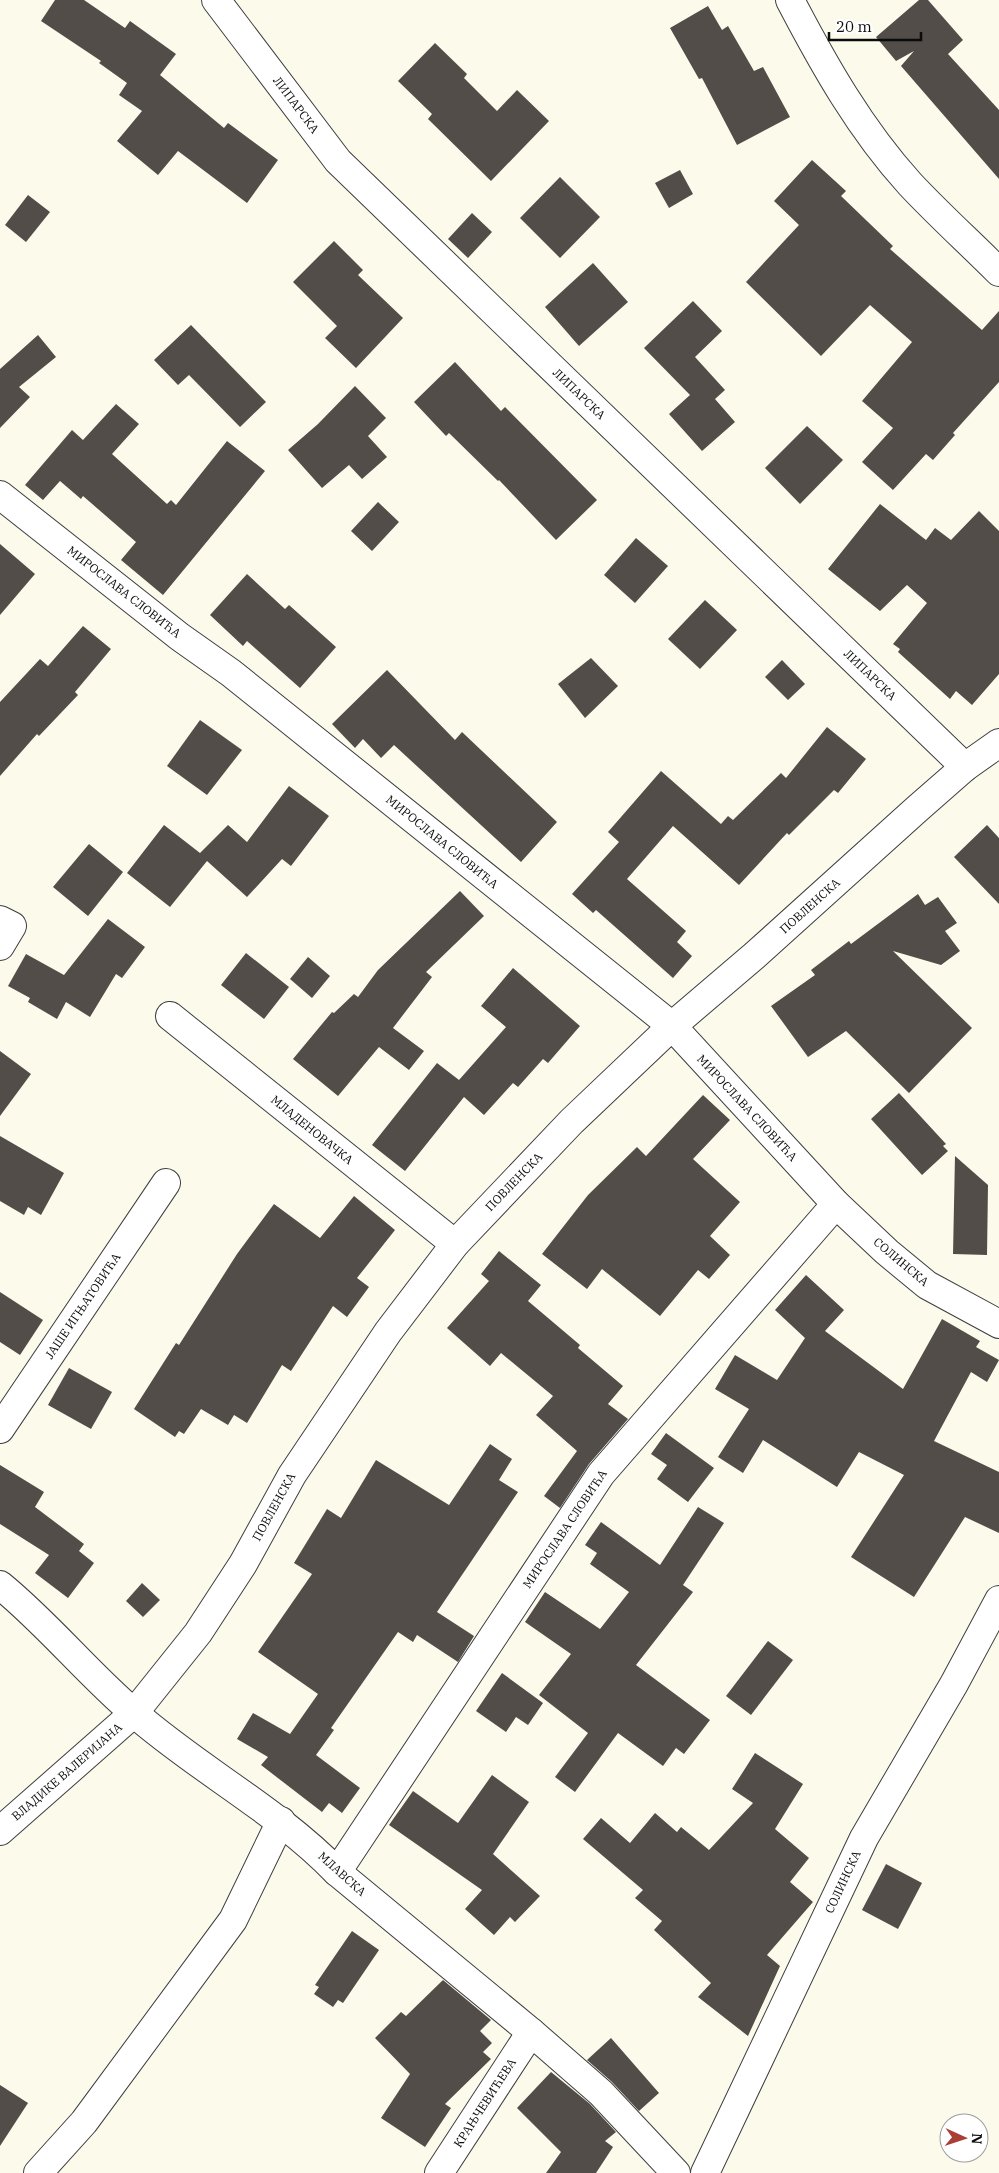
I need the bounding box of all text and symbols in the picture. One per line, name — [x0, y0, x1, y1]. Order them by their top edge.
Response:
scale bar — [829, 10, 922, 42]
text: 20 m — [836, 17, 872, 36]
street label: ЛИПАРСКА — [270, 73, 323, 137]
street label: ЛИПАРСКА — [550, 365, 609, 423]
street label: МИРОСЛАВА СЛОВИЋА — [65, 543, 185, 641]
street label: ЛИПАРСКА — [841, 646, 900, 704]
street label: МИРОСЛАВА СЛОВИЋА — [383, 792, 502, 892]
street label: ПОВЛЕНСКА — [777, 874, 843, 937]
street label: МИРОСЛАВА СЛОВИЋА — [694, 1051, 801, 1165]
street label: МЛАДЕНОВАЧКА — [268, 1092, 357, 1168]
street label: ПОВЛЕНСКА — [482, 1149, 546, 1214]
street label: СОЛИНСКА — [871, 1234, 933, 1290]
street label: ЈАШЕ ИГЊАТОВИЋА — [42, 1249, 124, 1362]
street label: МИРОСЛАВА СЛОВИЋА — [519, 1466, 610, 1591]
street label: ПОВЛЕНСКА — [249, 1469, 299, 1544]
street label: ВЛАДИКЕ ВАЛЕРИЈАНА — [8, 1719, 125, 1824]
street label: СОЛИНСКА — [821, 1847, 864, 1916]
street label: МЛАВСКА — [315, 1848, 370, 1900]
street label: КРАЊЧЕВИЋЕВА — [450, 2055, 519, 2150]
north arrow — [939, 2113, 989, 2163]
text: N — [968, 2133, 986, 2145]

